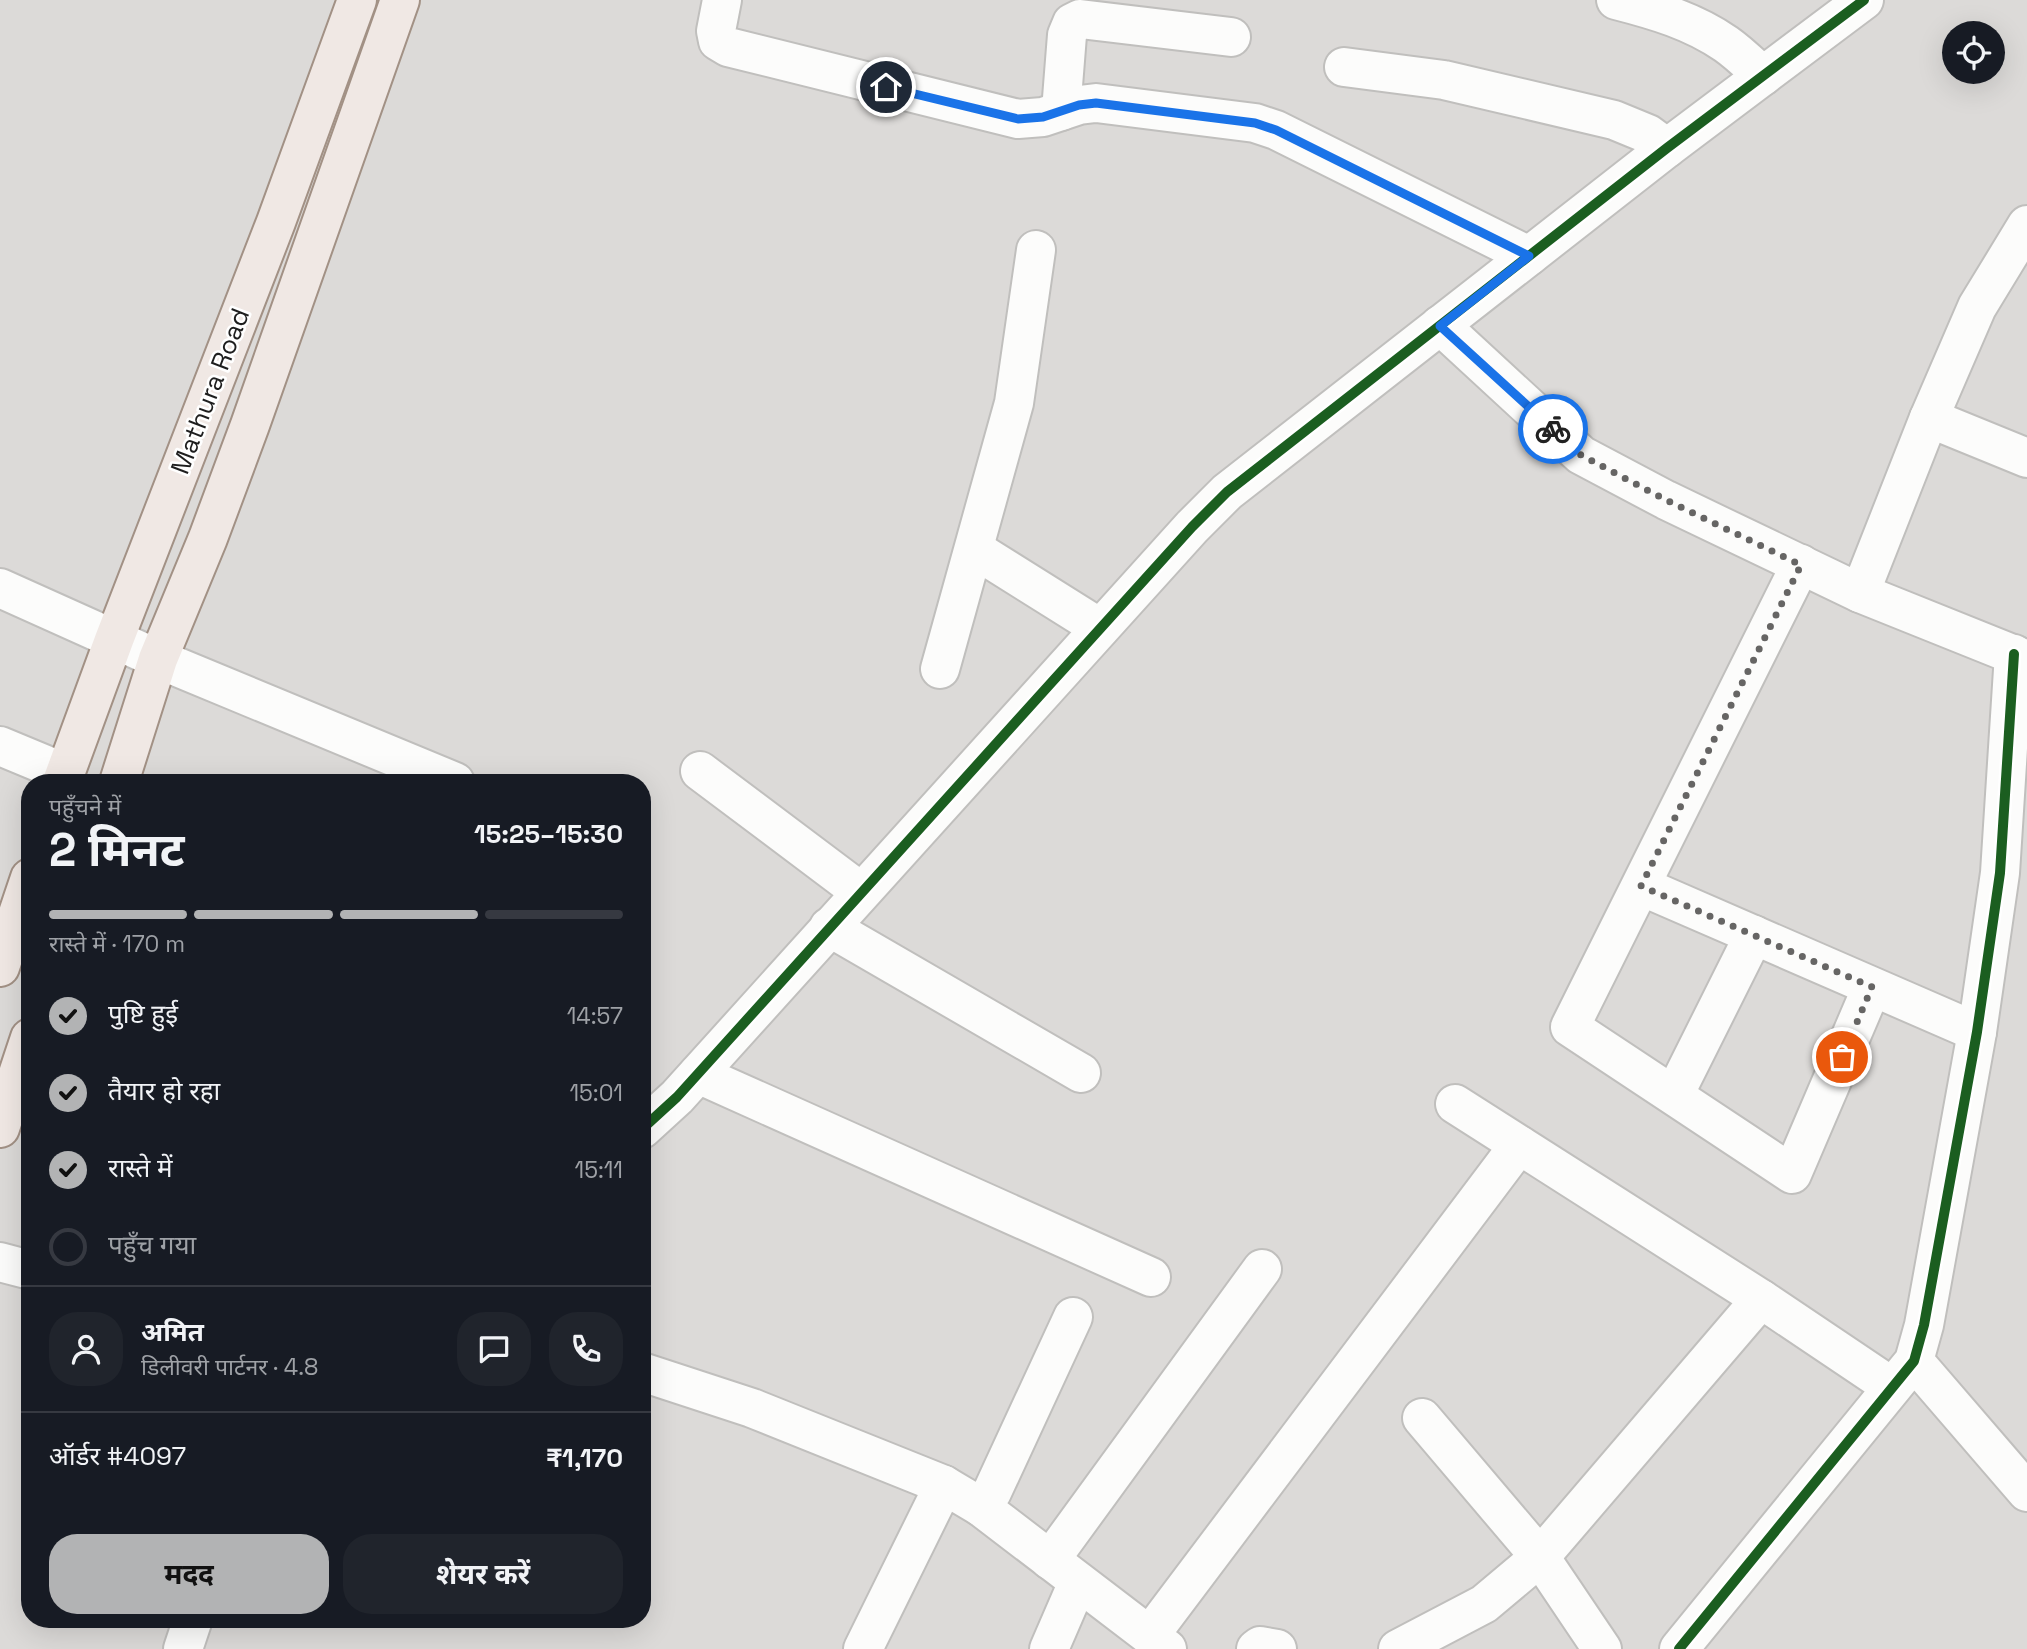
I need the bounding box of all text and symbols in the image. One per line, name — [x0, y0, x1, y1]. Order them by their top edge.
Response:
map controls — [1942, 21, 2005, 84]
button: locate — [1942, 21, 2005, 84]
pin — [856, 57, 916, 117]
icon: home — [867, 68, 905, 106]
street label: Mathura Road — [163, 303, 257, 479]
courier — [1518, 394, 1588, 464]
icon: bike — [1534, 410, 1572, 448]
text: पहुँचने में — [49, 792, 121, 822]
text: 15:25–15:30 — [474, 817, 623, 851]
text: 2 मिनट — [49, 821, 185, 879]
text: रास्ते में · 170 m — [49, 929, 185, 959]
icon: check — [49, 997, 87, 1035]
text: पुष्टि हुई — [108, 997, 178, 1031]
text: 14:57 — [567, 1001, 623, 1031]
pin — [1812, 1027, 1872, 1087]
icon: bag — [1823, 1038, 1861, 1076]
icon: check — [49, 1074, 87, 1112]
text: तैयार हो रहा — [108, 1074, 220, 1108]
text: 15:01 — [569, 1078, 623, 1108]
icon: check — [49, 1151, 87, 1189]
text: रास्ते में — [108, 1151, 173, 1185]
text: 15:11 — [575, 1155, 623, 1185]
text: पहुँच गया — [108, 1228, 196, 1262]
button: person — [49, 1312, 123, 1386]
button: chat — [457, 1312, 531, 1386]
button: phone — [549, 1312, 623, 1386]
text: अमित — [141, 1315, 204, 1349]
text: डिलीवरी पार्टनर · 4.8 — [141, 1352, 318, 1382]
text: ऑर्डर #4097 — [49, 1439, 186, 1473]
text: ₹1,170 — [546, 1441, 623, 1475]
button: मदद — [49, 1534, 329, 1614]
button: शेयर करें — [343, 1534, 623, 1614]

